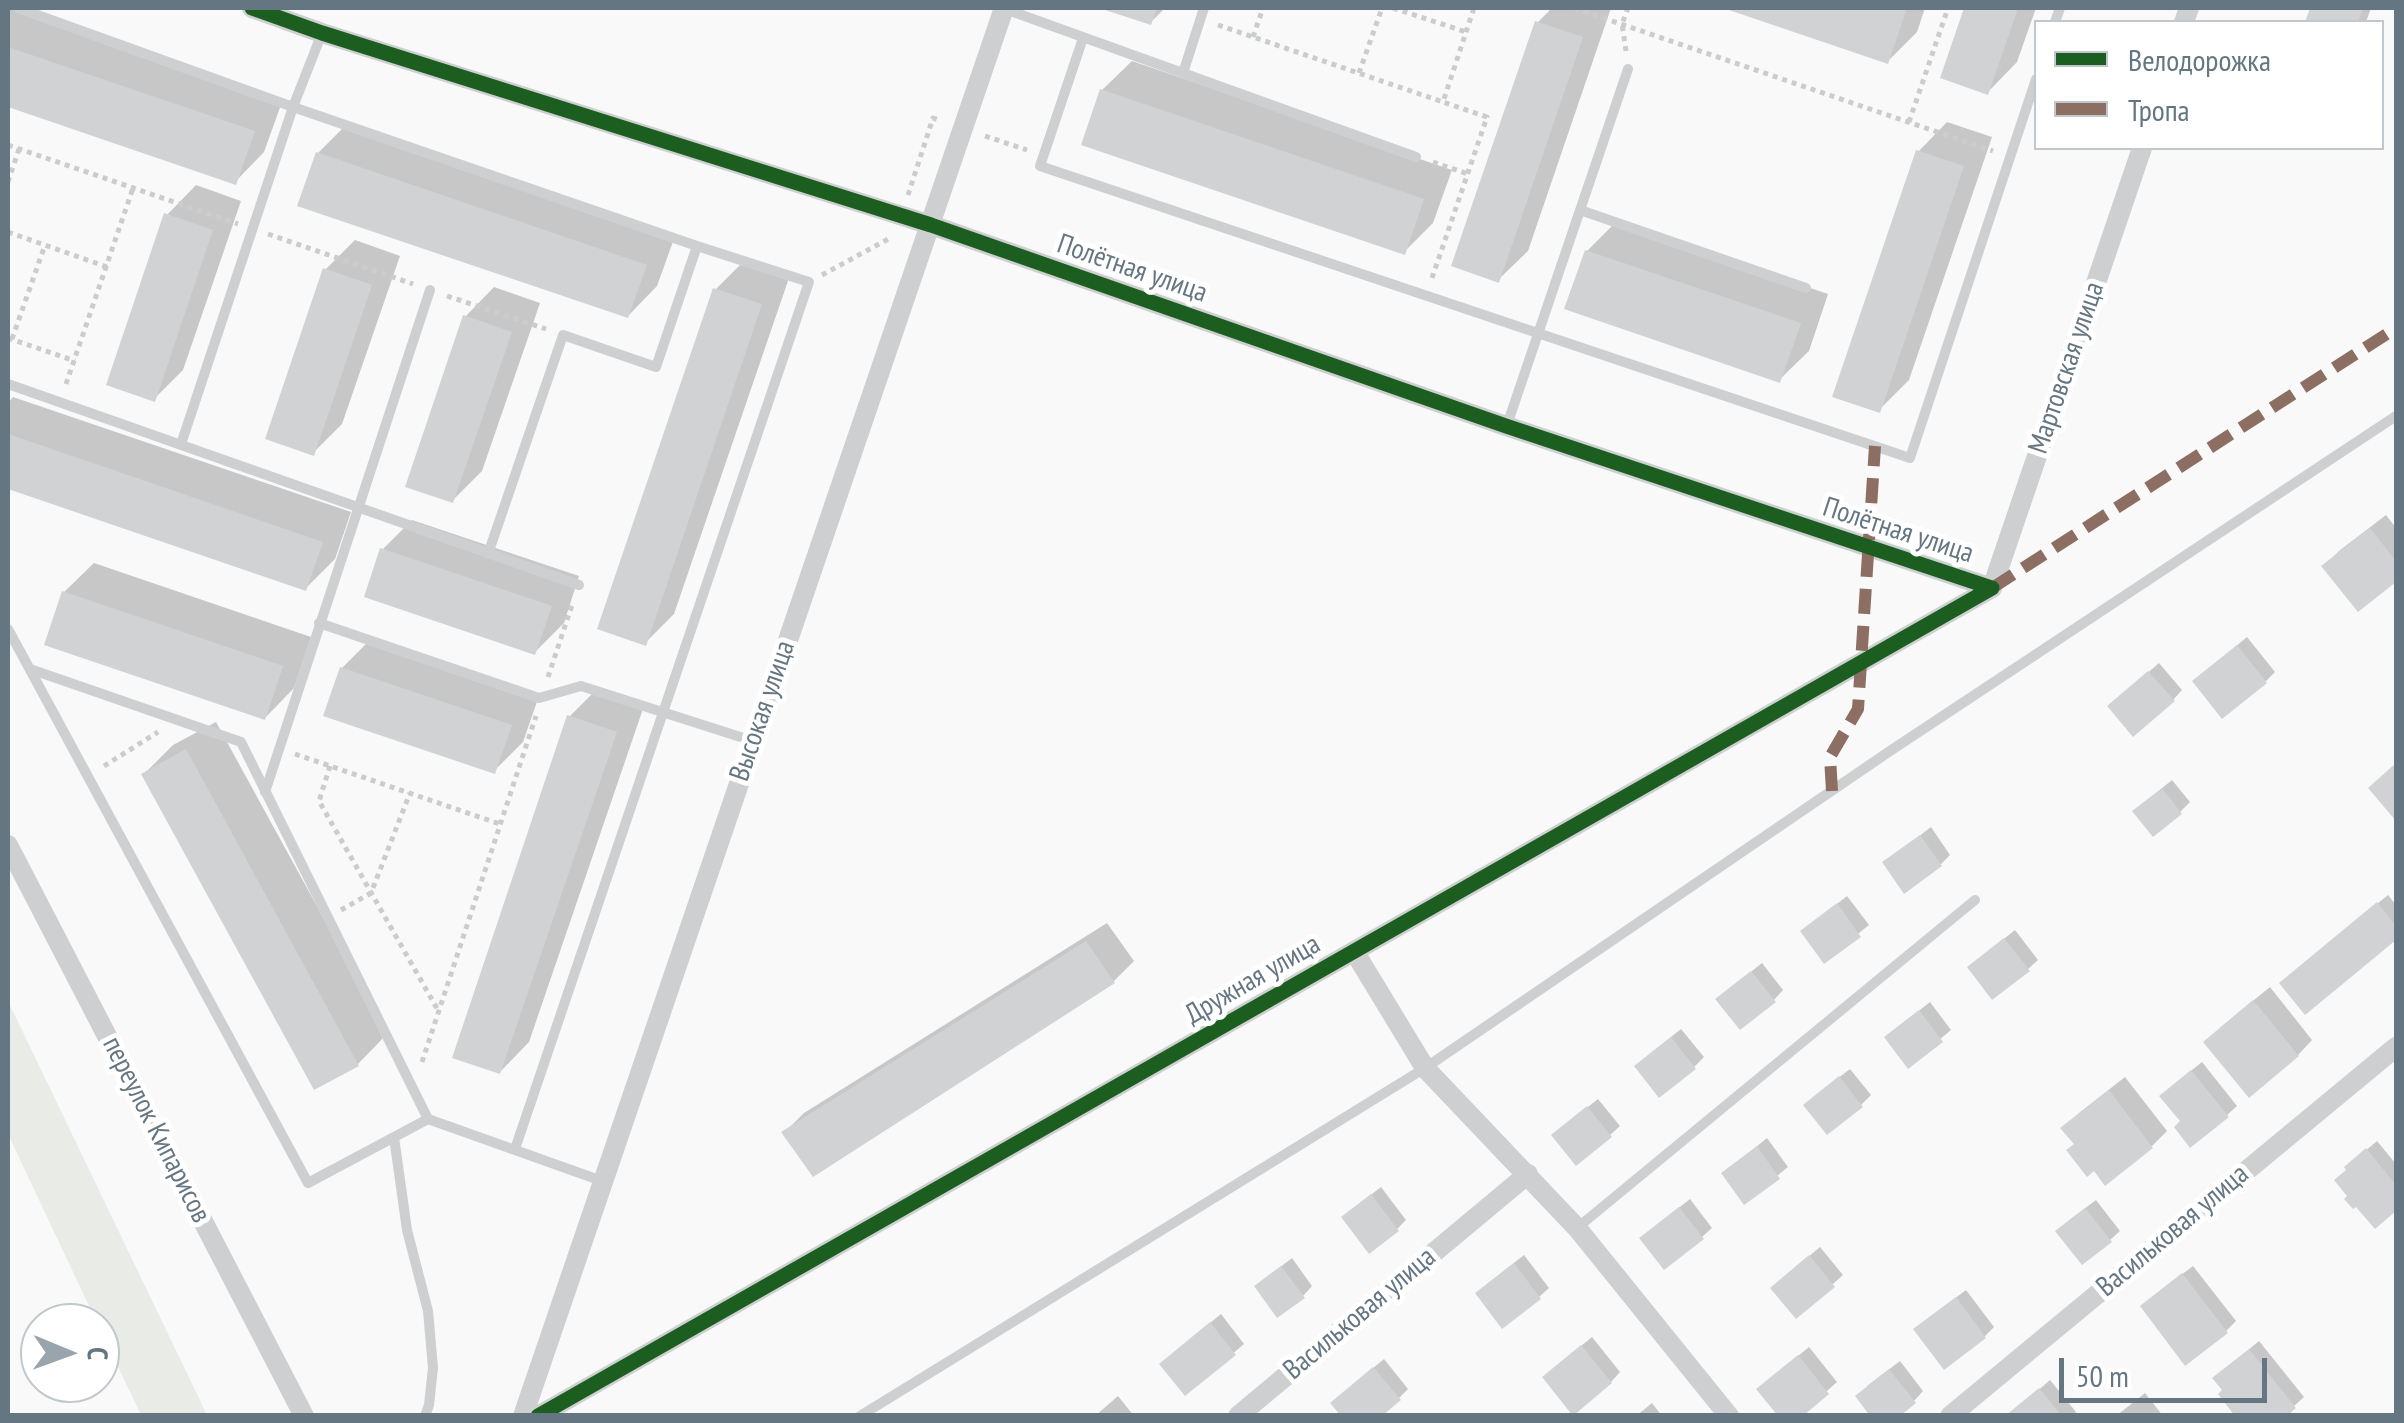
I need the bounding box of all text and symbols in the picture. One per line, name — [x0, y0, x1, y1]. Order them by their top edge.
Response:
legend — [2034, 20, 2384, 150]
text: Велодорожка — [2128, 40, 2271, 79]
text: Тропа — [2128, 90, 2190, 129]
street label: Полётная улица — [1053, 228, 1211, 310]
street label: Мартовская улица — [2022, 278, 2112, 458]
street label: Полётная улица — [1818, 491, 1978, 571]
street label: Высокая улица — [723, 636, 803, 786]
street label: Дружная улица — [1180, 928, 1326, 1032]
street label: переулок Кипарисов — [95, 1031, 217, 1229]
street label: Васильковая улица — [2090, 1158, 2256, 1304]
street label: Васильковая улица — [1277, 1241, 1443, 1387]
north arrow — [20, 1303, 120, 1403]
scale bar — [2064, 1338, 2272, 1400]
text: С — [80, 1347, 117, 1360]
text: 50 m — [2076, 1356, 2129, 1395]

